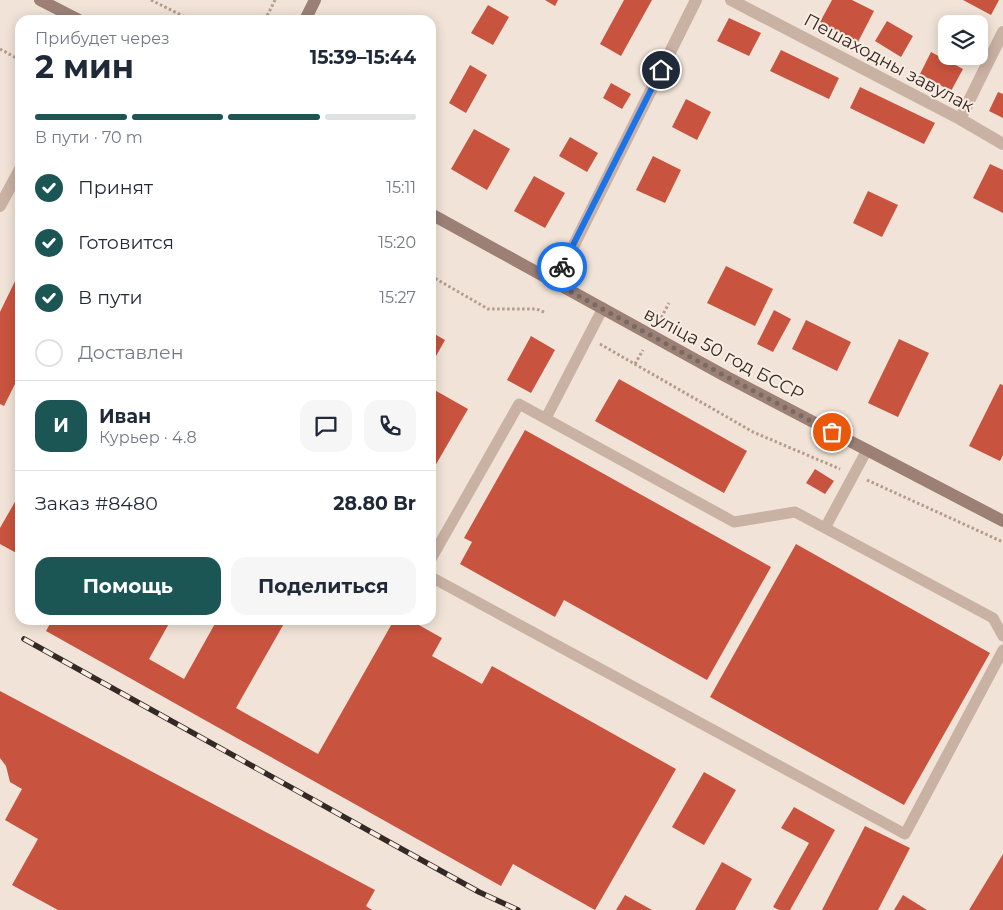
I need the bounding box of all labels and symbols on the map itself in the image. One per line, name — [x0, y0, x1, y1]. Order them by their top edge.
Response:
street label: Пешаходны завулак — [800, 9, 978, 117]
pin — [640, 49, 682, 91]
courier — [537, 242, 587, 292]
street label: вуліца 50 год БССР — [640, 302, 808, 406]
pin — [811, 411, 853, 453]

